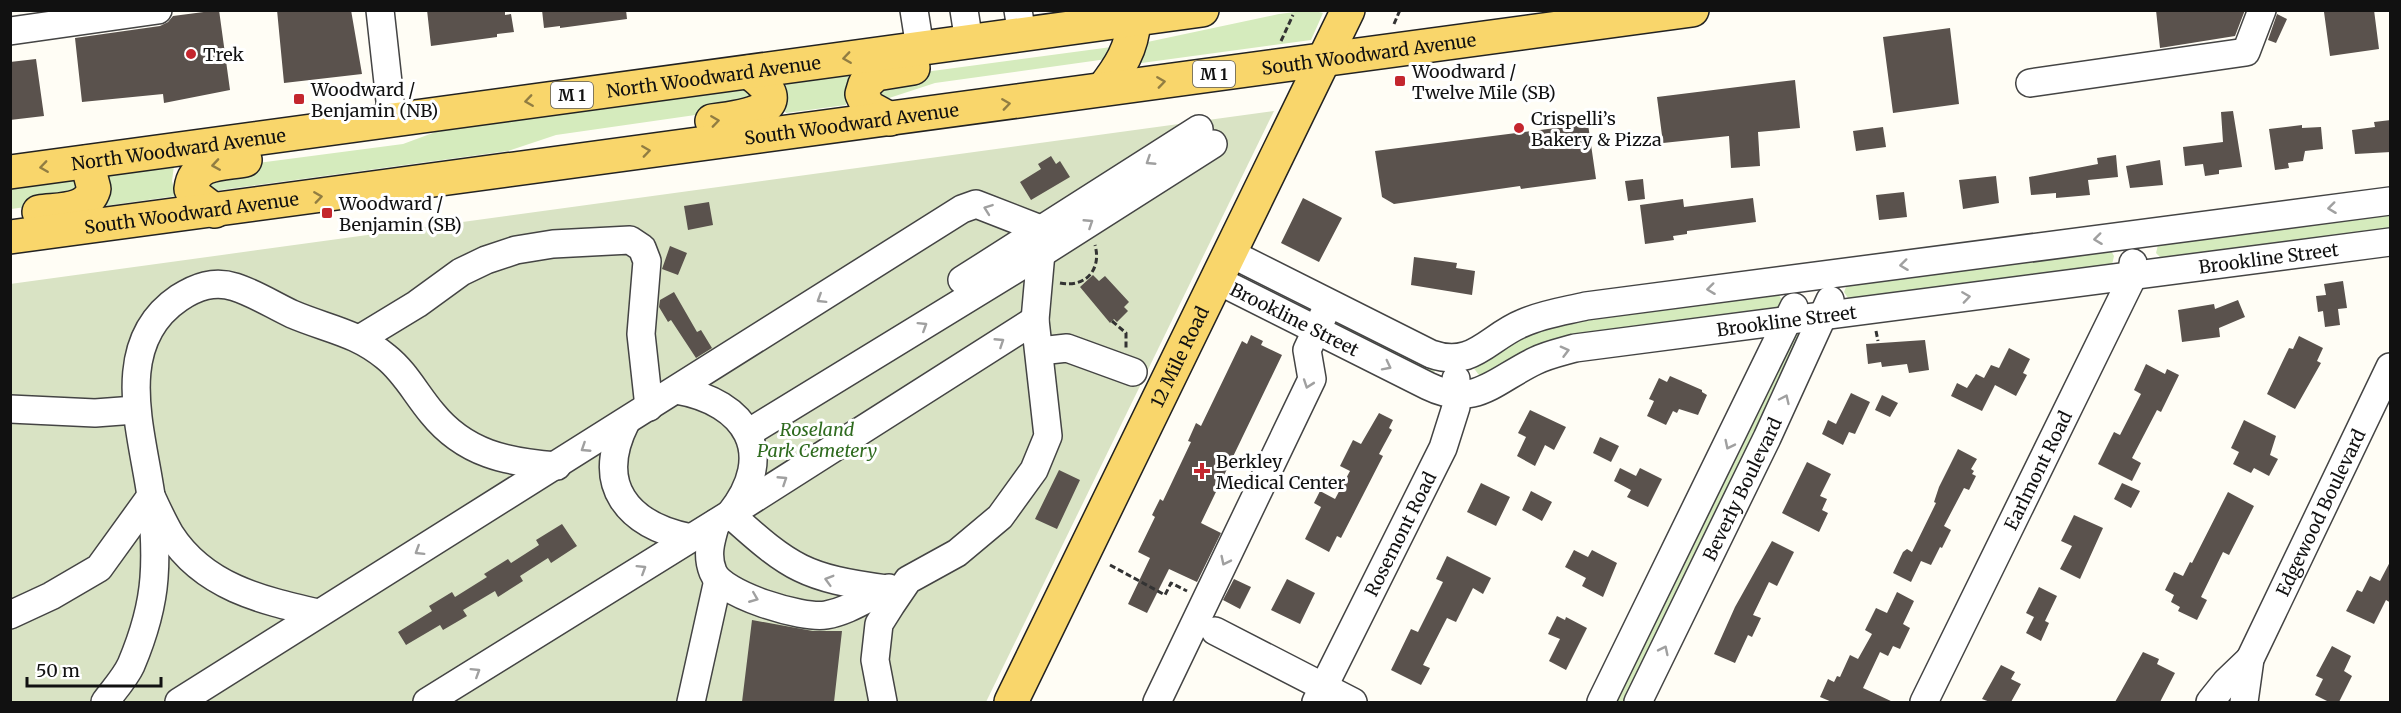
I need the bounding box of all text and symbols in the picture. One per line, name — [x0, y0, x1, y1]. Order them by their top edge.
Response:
street label: South Woodward Avenue — [1260, 28, 1477, 79]
place label: Trek — [203, 43, 244, 66]
marker: Trek — [184, 47, 198, 61]
street label: North Woodward Avenue — [605, 50, 822, 102]
one-way arrow — [842, 52, 851, 64]
place label: Woodward / Twelve Mile (SB) — [1411, 60, 1556, 104]
road number: M 1 — [1193, 61, 1235, 87]
marker: Woodward / Twelve Mile (SB) — [1393, 74, 1407, 88]
one-way arrow — [1157, 76, 1166, 88]
place label: Woodward / Benjamin (NB) — [310, 78, 438, 122]
road number: M 1 — [551, 82, 593, 108]
marker: Woodward / Benjamin (NB) — [292, 92, 306, 106]
one-way arrow — [524, 94, 533, 106]
street label: South Woodward Avenue — [743, 98, 960, 149]
one-way arrow — [1001, 98, 1011, 110]
place label: Crispelli’s Bakery & Pizza — [1531, 107, 1662, 151]
one-way arrow — [711, 115, 720, 127]
marker: Crispelli’s Bakery & Pizza — [1512, 121, 1526, 135]
street label: North Woodward Avenue — [70, 123, 287, 175]
one-way arrow — [641, 146, 650, 158]
one-way arrow — [1146, 154, 1157, 165]
one-way arrow — [211, 158, 221, 171]
one-way arrow — [39, 161, 49, 173]
street label: South Woodward Avenue — [83, 187, 300, 238]
one-way arrow — [314, 191, 323, 203]
place label: Woodward / Benjamin (SB) — [338, 192, 462, 236]
one-way arrow — [2328, 202, 2337, 214]
one-way arrow — [983, 203, 994, 216]
marker: Woodward / Benjamin (SB) — [320, 206, 334, 220]
one-way arrow — [1083, 219, 1093, 231]
one-way arrow — [2093, 233, 2102, 245]
street label: Brookline Street — [2197, 237, 2340, 278]
one-way arrow — [1900, 258, 1909, 270]
street label: Brookline Street — [1227, 277, 1363, 361]
one-way arrow — [1706, 282, 1715, 295]
one-way arrow — [816, 291, 827, 302]
one-way arrow — [1961, 291, 1971, 303]
street label: Brookline Street — [1715, 300, 1858, 341]
street label: 12 Mile Road — [1145, 302, 1214, 411]
one-way arrow — [917, 321, 927, 333]
one-way arrow — [994, 337, 1004, 349]
one-way arrow — [1560, 345, 1570, 358]
one-way arrow — [1381, 358, 1392, 370]
one-way arrow — [1303, 379, 1315, 389]
one-way arrow — [1778, 394, 1790, 405]
street label: Earlmont Road — [1999, 407, 2077, 534]
street label: Beverly Boulevard — [1697, 413, 1786, 565]
park label: Roseland Park Cemetery — [757, 418, 877, 462]
street label: Edgewood Boulevard — [2270, 425, 2370, 600]
one-way arrow — [1724, 439, 1736, 450]
one-way arrow — [581, 441, 592, 452]
place label: Berkley Medical Center — [1216, 450, 1345, 494]
marker: Berkley Medical Center — [1193, 462, 1211, 480]
street label: Rosemont Road — [1359, 468, 1441, 600]
one-way arrow — [777, 476, 787, 488]
one-way arrow — [415, 543, 425, 555]
one-way arrow — [1221, 554, 1233, 565]
one-way arrow — [636, 564, 646, 576]
one-way arrow — [824, 575, 835, 587]
one-way arrow — [747, 591, 758, 603]
one-way arrow — [1657, 645, 1668, 656]
scale bar — [27, 650, 160, 688]
text: 50 m — [36, 659, 80, 682]
one-way arrow — [470, 667, 480, 679]

